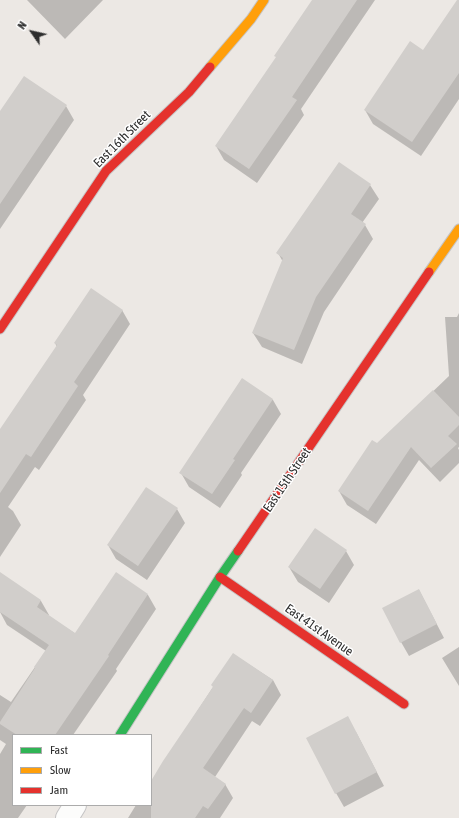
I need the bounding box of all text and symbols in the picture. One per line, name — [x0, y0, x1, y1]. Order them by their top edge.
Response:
north arrow — [12, 12, 52, 52]
text: N — [15, 19, 29, 31]
street label: East 16th Street — [90, 107, 154, 171]
street label: East 15th Street — [260, 445, 314, 515]
street label: East 41st Avenue — [282, 601, 356, 659]
legend — [12, 734, 152, 806]
text: Fast — [50, 743, 68, 757]
text: Slow — [50, 763, 71, 777]
text: Jam — [50, 783, 68, 797]

